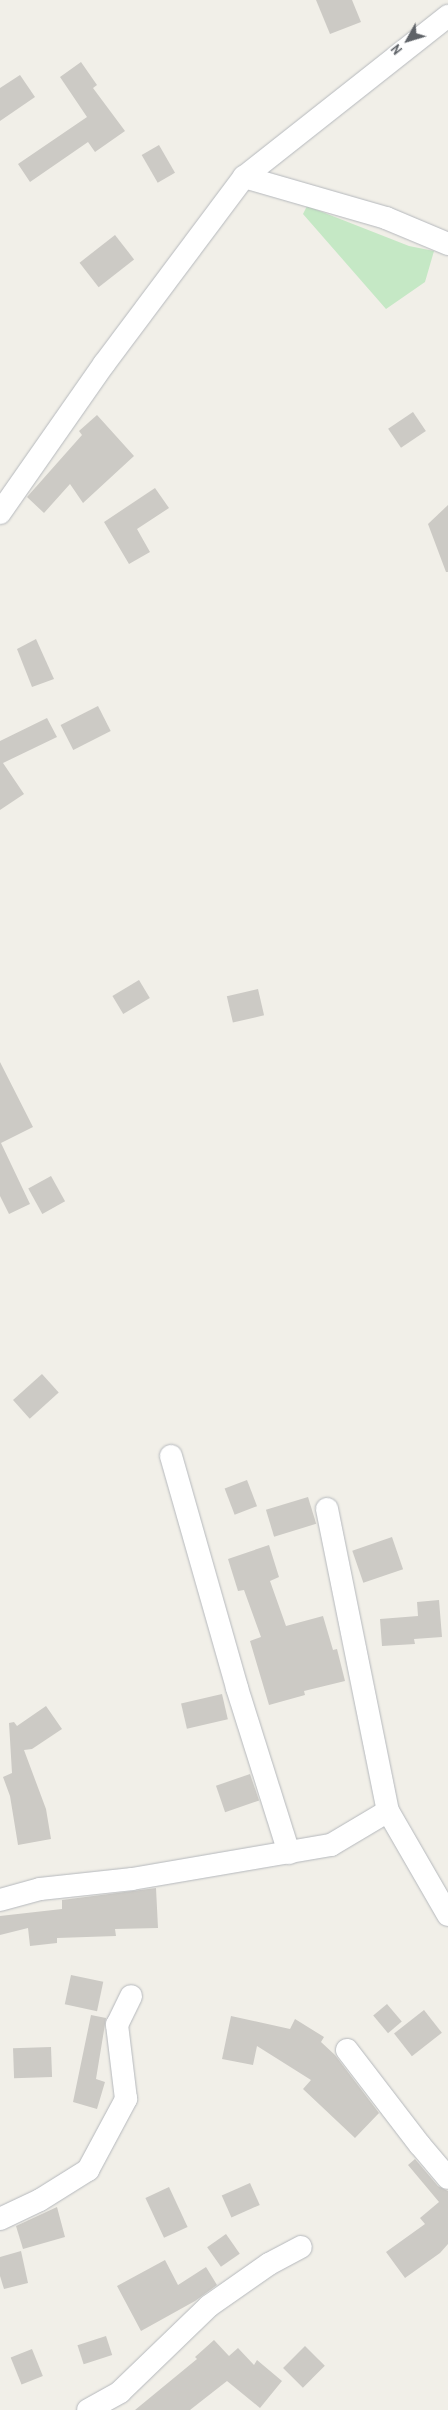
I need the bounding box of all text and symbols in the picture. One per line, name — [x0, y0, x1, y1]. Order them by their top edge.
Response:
north arrow — [383, 15, 433, 65]
text: N — [387, 41, 406, 58]

